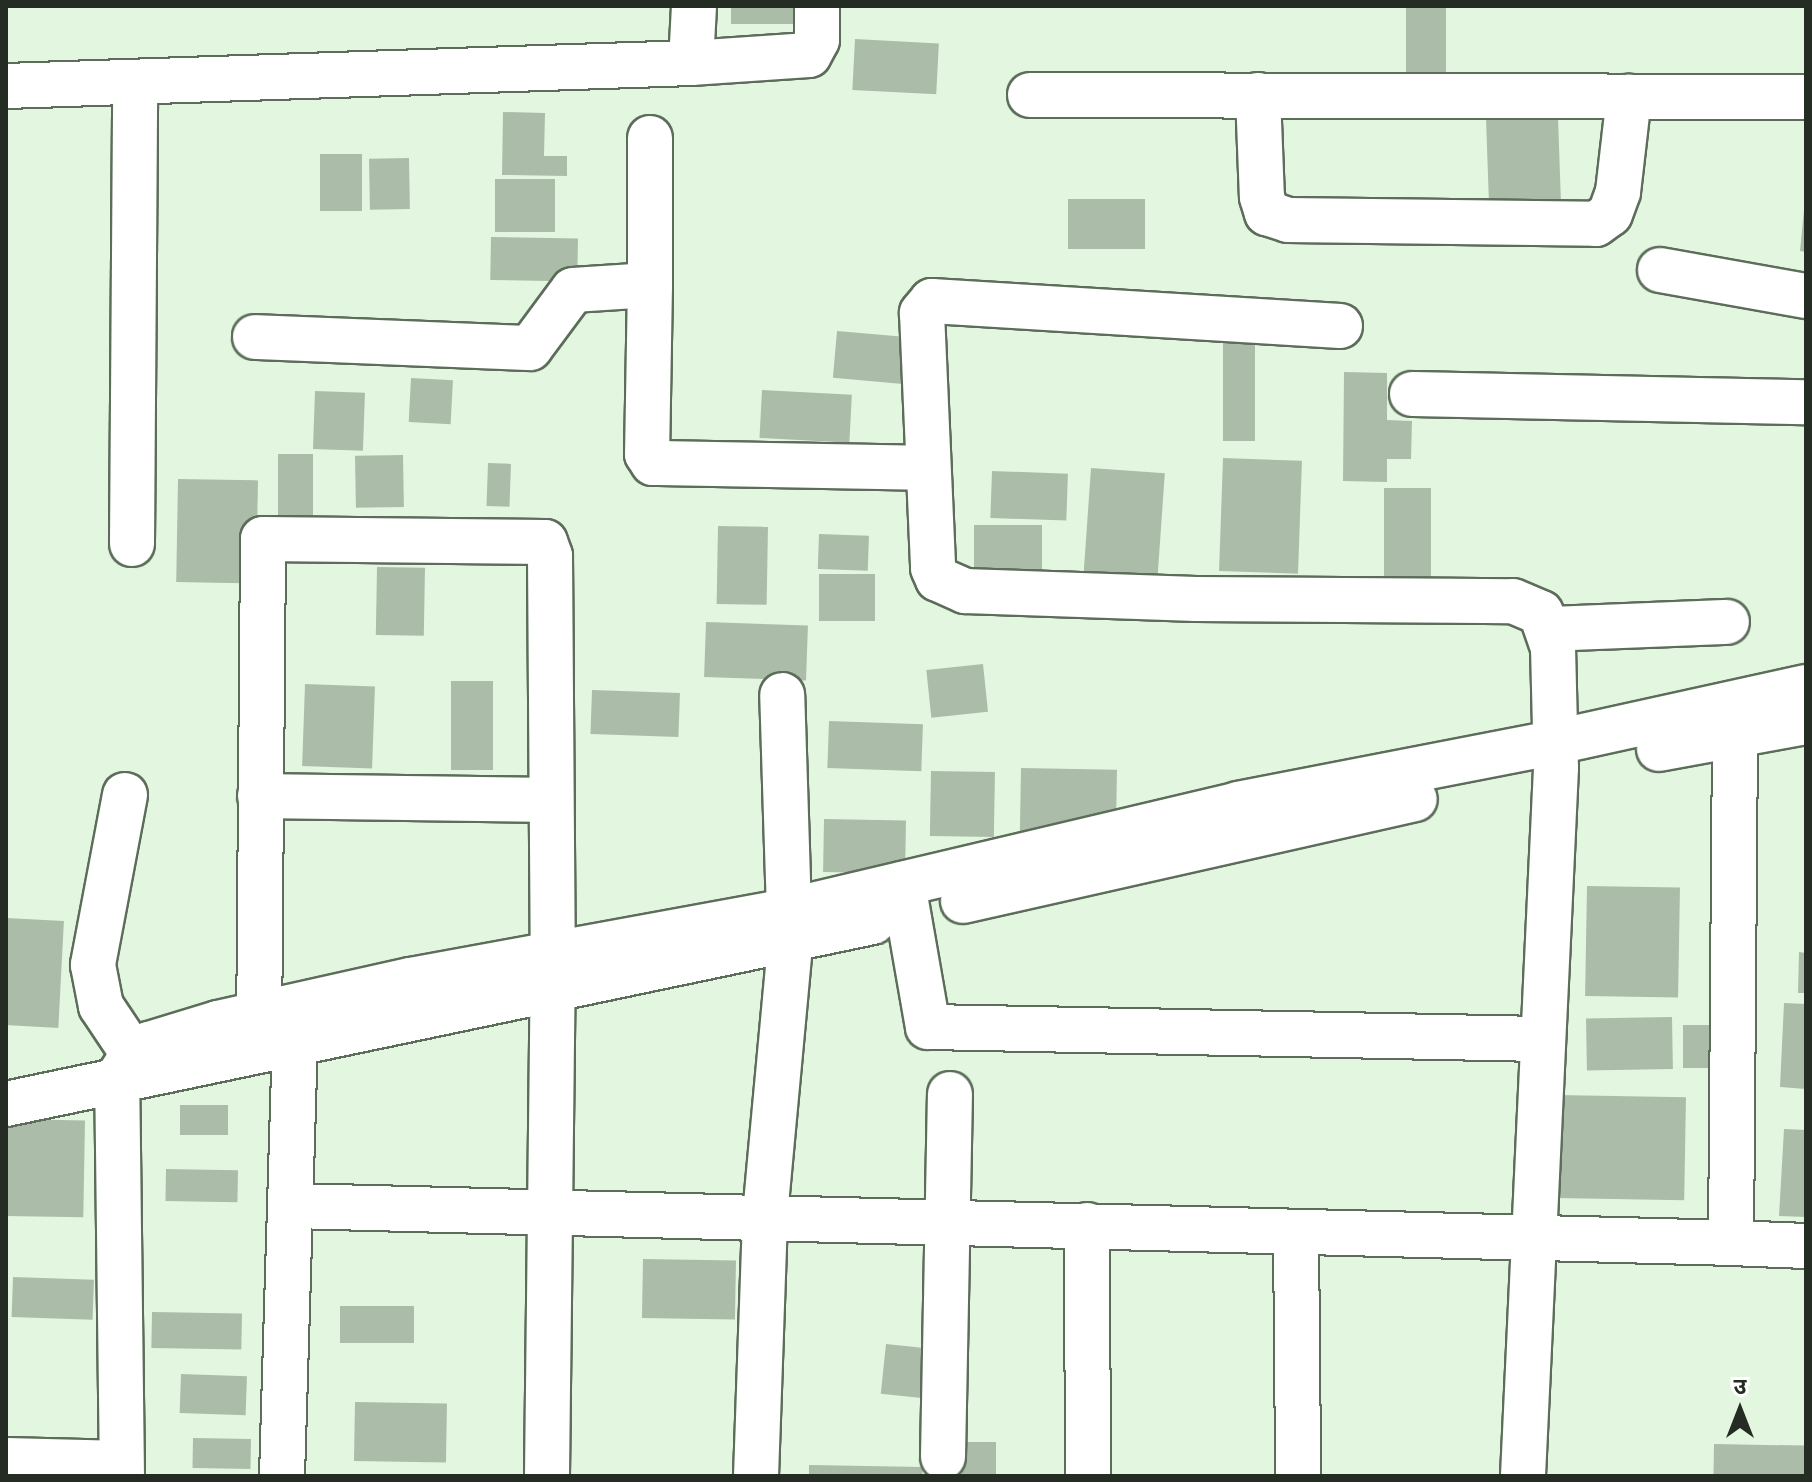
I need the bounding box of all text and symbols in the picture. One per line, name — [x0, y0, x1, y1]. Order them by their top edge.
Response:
north arrow — [1700, 1370, 1780, 1450]
text: उ — [1734, 1373, 1746, 1399]

